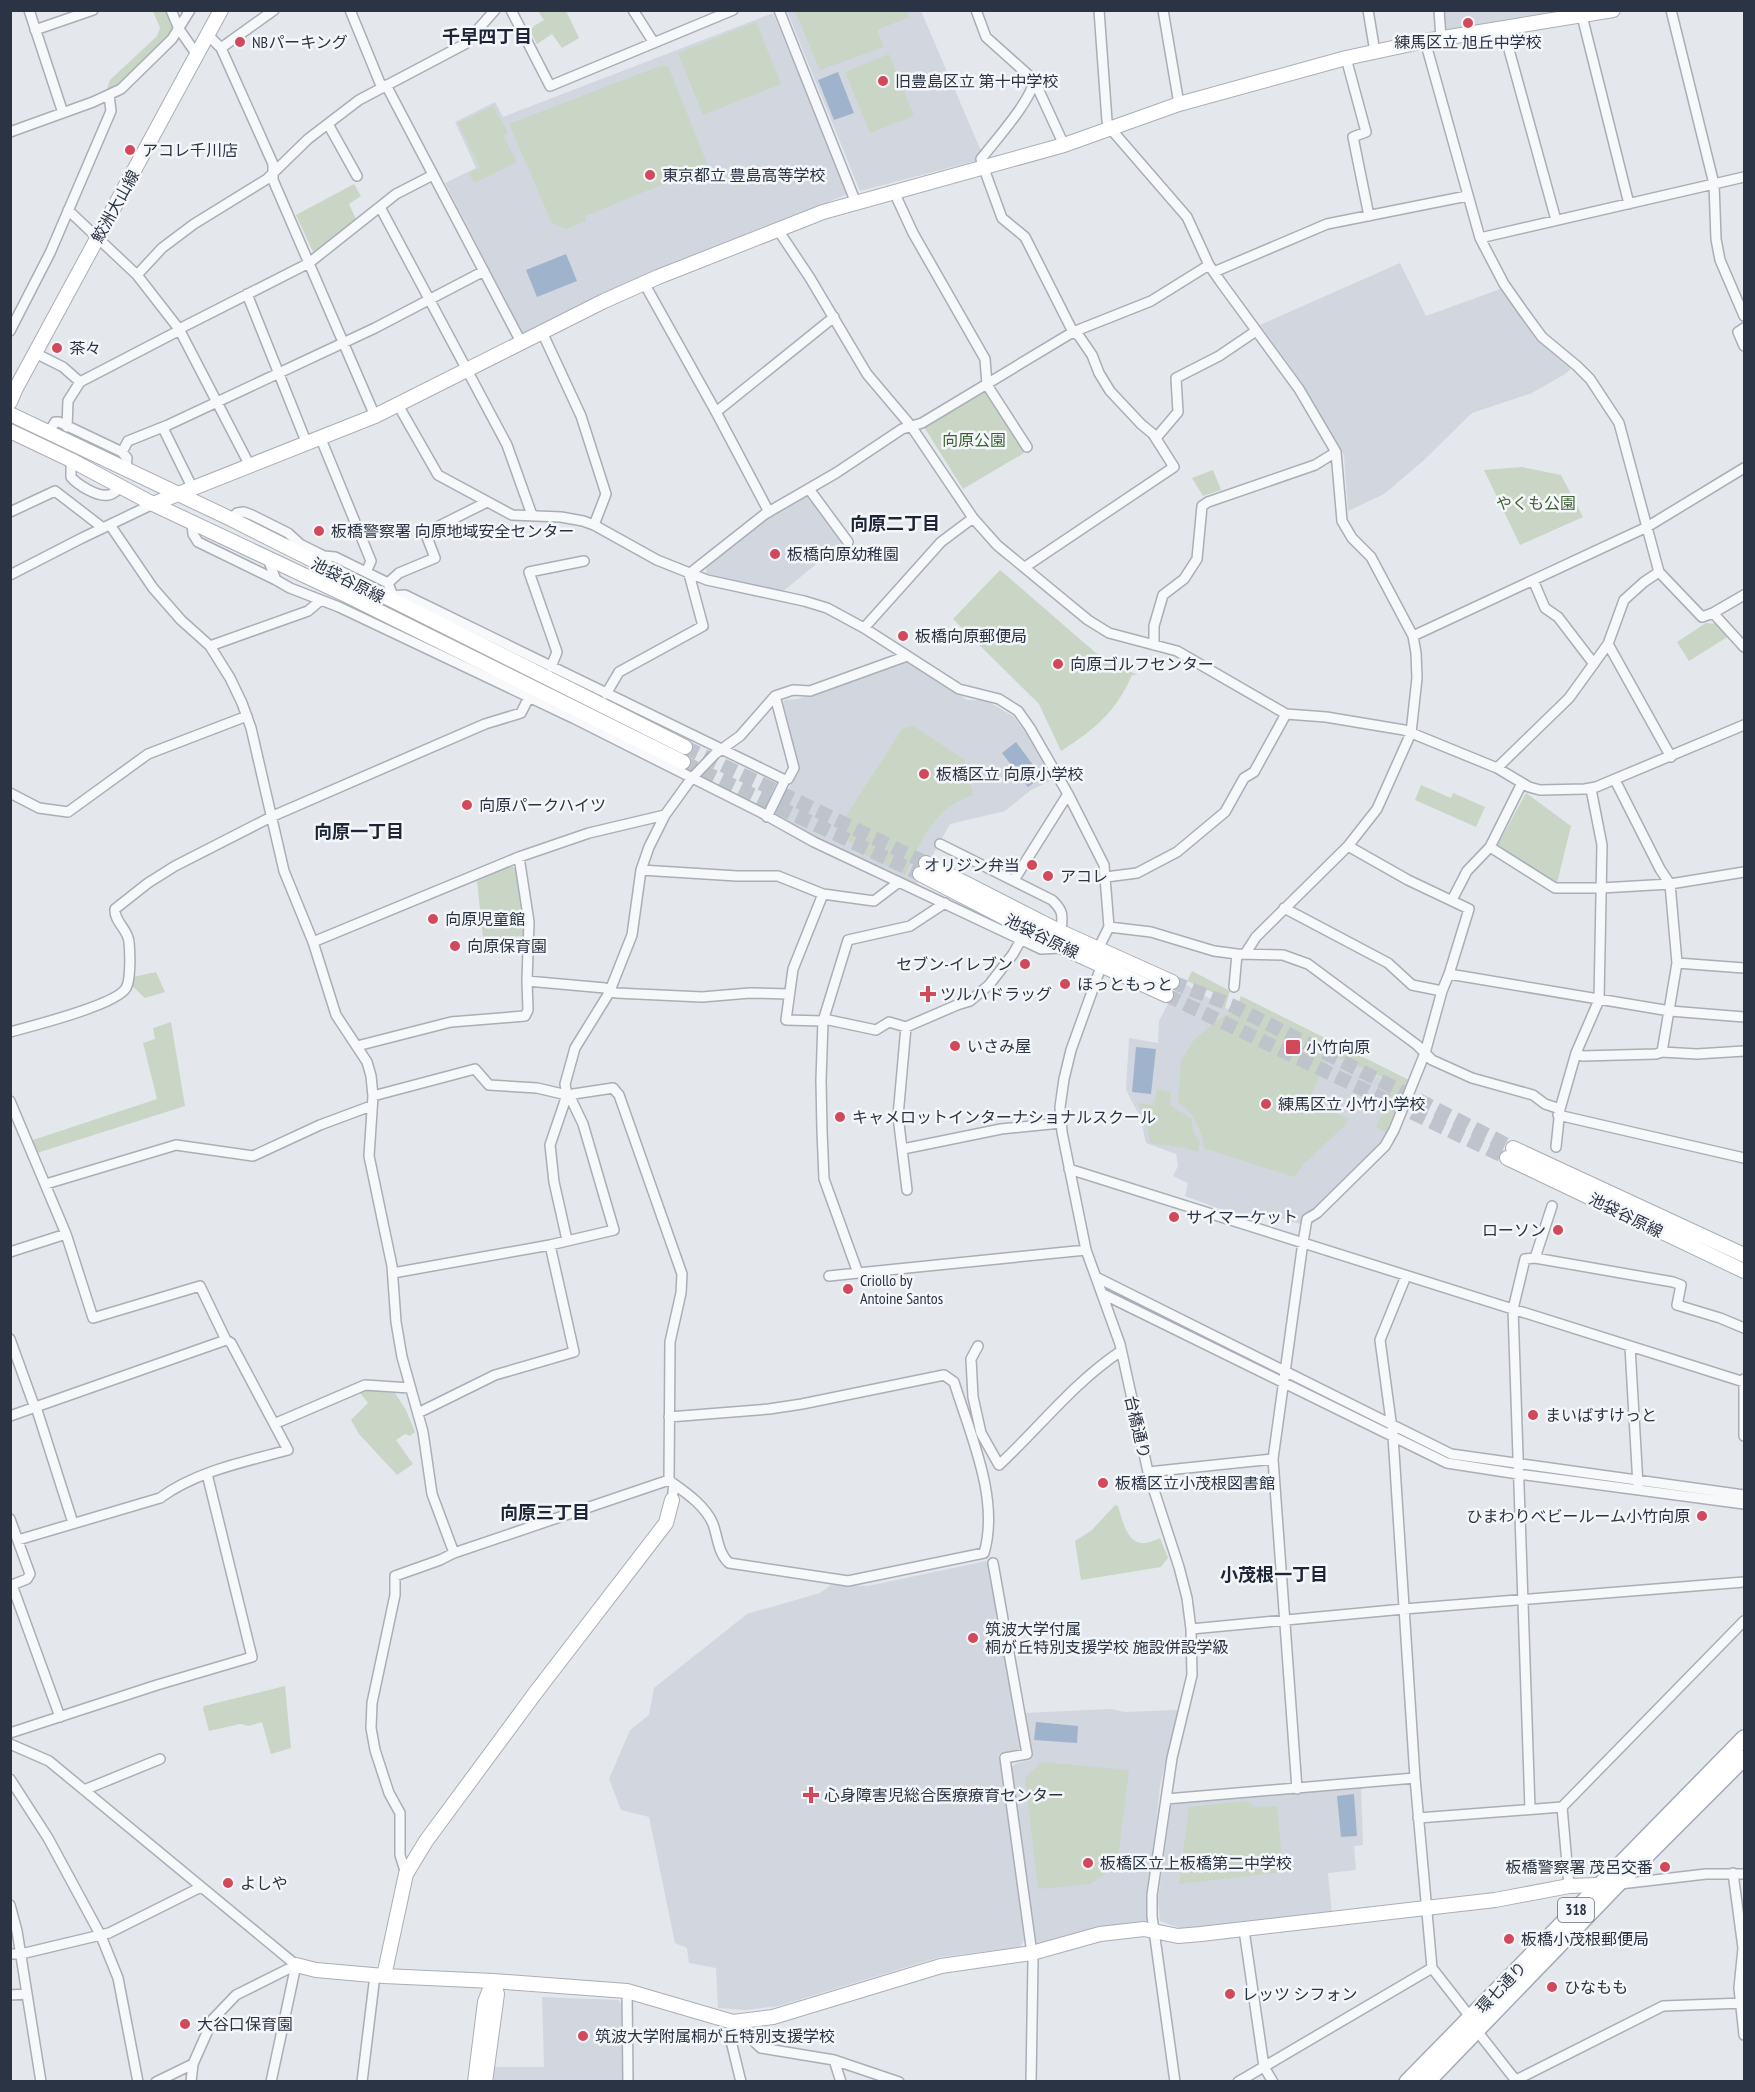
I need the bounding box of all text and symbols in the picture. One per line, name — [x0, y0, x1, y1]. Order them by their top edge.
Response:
marker: 練馬区立 旭丘中学校 — [1461, 16, 1475, 30]
district label: 千早四丁目 — [442, 25, 532, 48]
place label: NBパーキング — [252, 32, 348, 52]
place label: 練馬区立 旭丘中学校 — [1394, 32, 1542, 52]
marker: NBパーキング — [233, 35, 247, 49]
place label: 旧豊島区立 第十中学校 — [895, 71, 1058, 91]
marker: 旧豊島区立 第十中学校 — [876, 74, 890, 88]
place label: アコレ千川店 — [142, 140, 238, 160]
marker: アコレ千川店 — [123, 143, 137, 157]
place label: 東京都立 豊島高等学校 — [662, 165, 825, 185]
street label: 鮫洲大山線 — [87, 166, 143, 246]
marker: 東京都立 豊島高等学校 — [643, 168, 657, 182]
place label: 茶々 — [69, 338, 101, 358]
marker: 茶々 — [50, 341, 64, 355]
park label: 向原公園 — [942, 430, 1006, 450]
park label: やくも公園 — [1496, 493, 1576, 513]
district label: 向原二丁目 — [850, 512, 940, 535]
place label: 板橋警察署 向原地域安全センター — [331, 521, 574, 541]
marker: 板橋警察署 向原地域安全センター — [312, 524, 326, 538]
place label: 板橋向原幼稚園 — [787, 544, 899, 564]
marker: 板橋向原幼稚園 — [768, 547, 782, 561]
street label: 池袋谷原線 — [308, 553, 388, 607]
place label: 板橋向原郵便局 — [915, 626, 1027, 646]
marker: 板橋向原郵便局 — [896, 629, 910, 643]
place label: 向原ゴルフセンター — [1070, 654, 1214, 674]
marker: 向原ゴルフセンター — [1051, 657, 1065, 671]
place label: 板橋区立 向原小学校 — [936, 764, 1083, 784]
marker: 板橋区立 向原小学校 — [917, 767, 931, 781]
place label: 向原パークハイツ — [479, 795, 606, 815]
marker: 向原パークハイツ — [460, 798, 474, 812]
district label: 向原一丁目 — [314, 820, 404, 843]
place label: オリジン弁当 — [924, 855, 1020, 875]
marker: オリジン弁当 — [1025, 858, 1039, 872]
place label: アコレ — [1060, 866, 1108, 886]
marker: アコレ — [1041, 869, 1055, 883]
place label: 向原児童館 — [445, 909, 525, 929]
street label: 池袋谷原線 — [1002, 909, 1082, 963]
marker: 向原児童館 — [426, 912, 440, 926]
place label: 向原保育園 — [467, 936, 547, 956]
marker: 向原保育園 — [448, 939, 462, 953]
place label: セブン-イレブン — [896, 954, 1013, 974]
marker: セブン-イレブン — [1018, 957, 1032, 971]
place label: ほっともっと — [1077, 974, 1173, 994]
marker: ほっともっと — [1058, 977, 1072, 991]
place label: ツルハドラッグ — [940, 984, 1052, 1004]
marker: ツルハドラッグ — [921, 987, 935, 1001]
place label: いさみ屋 — [967, 1036, 1031, 1056]
place label: 小竹向原 — [1306, 1037, 1370, 1057]
marker: 小竹向原 — [1284, 1038, 1302, 1056]
marker: いさみ屋 — [948, 1039, 962, 1053]
place label: 練馬区立 小竹小学校 — [1278, 1094, 1425, 1114]
marker: 練馬区立 小竹小学校 — [1259, 1097, 1273, 1111]
place label: キャメロットインターナショナルスクール — [852, 1107, 1156, 1127]
marker: キャメロットインターナショナルスクール — [833, 1110, 847, 1124]
street label: 池袋谷原線 — [1586, 1188, 1666, 1242]
place label: サイマーケット — [1186, 1207, 1298, 1227]
marker: サイマーケット — [1167, 1210, 1181, 1224]
place label: ローソン — [1482, 1220, 1546, 1240]
marker: ローソン — [1551, 1223, 1565, 1237]
place label: Criollo by Antoine Santos — [860, 1270, 943, 1308]
marker: Criollo by Antoine Santos — [841, 1282, 855, 1296]
street label: 台橋通り — [1121, 1394, 1155, 1460]
place label: まいばすけっと — [1545, 1405, 1657, 1425]
marker: まいばすけっと — [1526, 1408, 1540, 1422]
place label: 板橋区立小茂根図書館 — [1115, 1473, 1275, 1493]
marker: 板橋区立小茂根図書館 — [1096, 1476, 1110, 1490]
district label: 向原三丁目 — [500, 1501, 590, 1524]
place label: ひまわりベビールーム小竹向原 — [1466, 1506, 1690, 1526]
marker: ひまわりベビールーム小竹向原 — [1695, 1509, 1709, 1523]
district label: 小茂根一丁目 — [1220, 1563, 1328, 1586]
place label: 筑波大学付属 桐が丘特別支援学校 施設併設学級 — [985, 1619, 1228, 1657]
marker: 筑波大学付属 桐が丘特別支援学校 施設併設学級 — [966, 1631, 980, 1645]
place label: 心身障害児総合医療療育センター — [824, 1785, 1064, 1805]
marker: 心身障害児総合医療療育センター — [802, 1786, 820, 1804]
place label: 板橋区立上板橋第二中学校 — [1100, 1853, 1292, 1873]
marker: 板橋区立上板橋第二中学校 — [1081, 1856, 1095, 1870]
place label: 板橋警察署 茂呂交番 — [1506, 1857, 1653, 1877]
marker: 板橋警察署 茂呂交番 — [1658, 1860, 1672, 1874]
place label: よしや — [240, 1873, 288, 1893]
marker: よしや — [221, 1876, 235, 1890]
road number: 318 — [1558, 1898, 1594, 1922]
place label: 板橋小茂根郵便局 — [1521, 1929, 1649, 1949]
marker: 板橋小茂根郵便局 — [1502, 1932, 1516, 1946]
street label: 環七通り — [1472, 1957, 1530, 2017]
place label: ひなもも — [1564, 1977, 1628, 1997]
marker: ひなもも — [1545, 1980, 1559, 1994]
place label: レッツ シフォン — [1242, 1984, 1357, 2004]
marker: レッツ シフォン — [1223, 1987, 1237, 2001]
place label: 大谷口保育園 — [197, 2014, 293, 2034]
marker: 大谷口保育園 — [178, 2017, 192, 2031]
place label: 筑波大学附属桐が丘特別支援学校 — [595, 2026, 835, 2046]
marker: 筑波大学附属桐が丘特別支援学校 — [576, 2029, 590, 2043]

